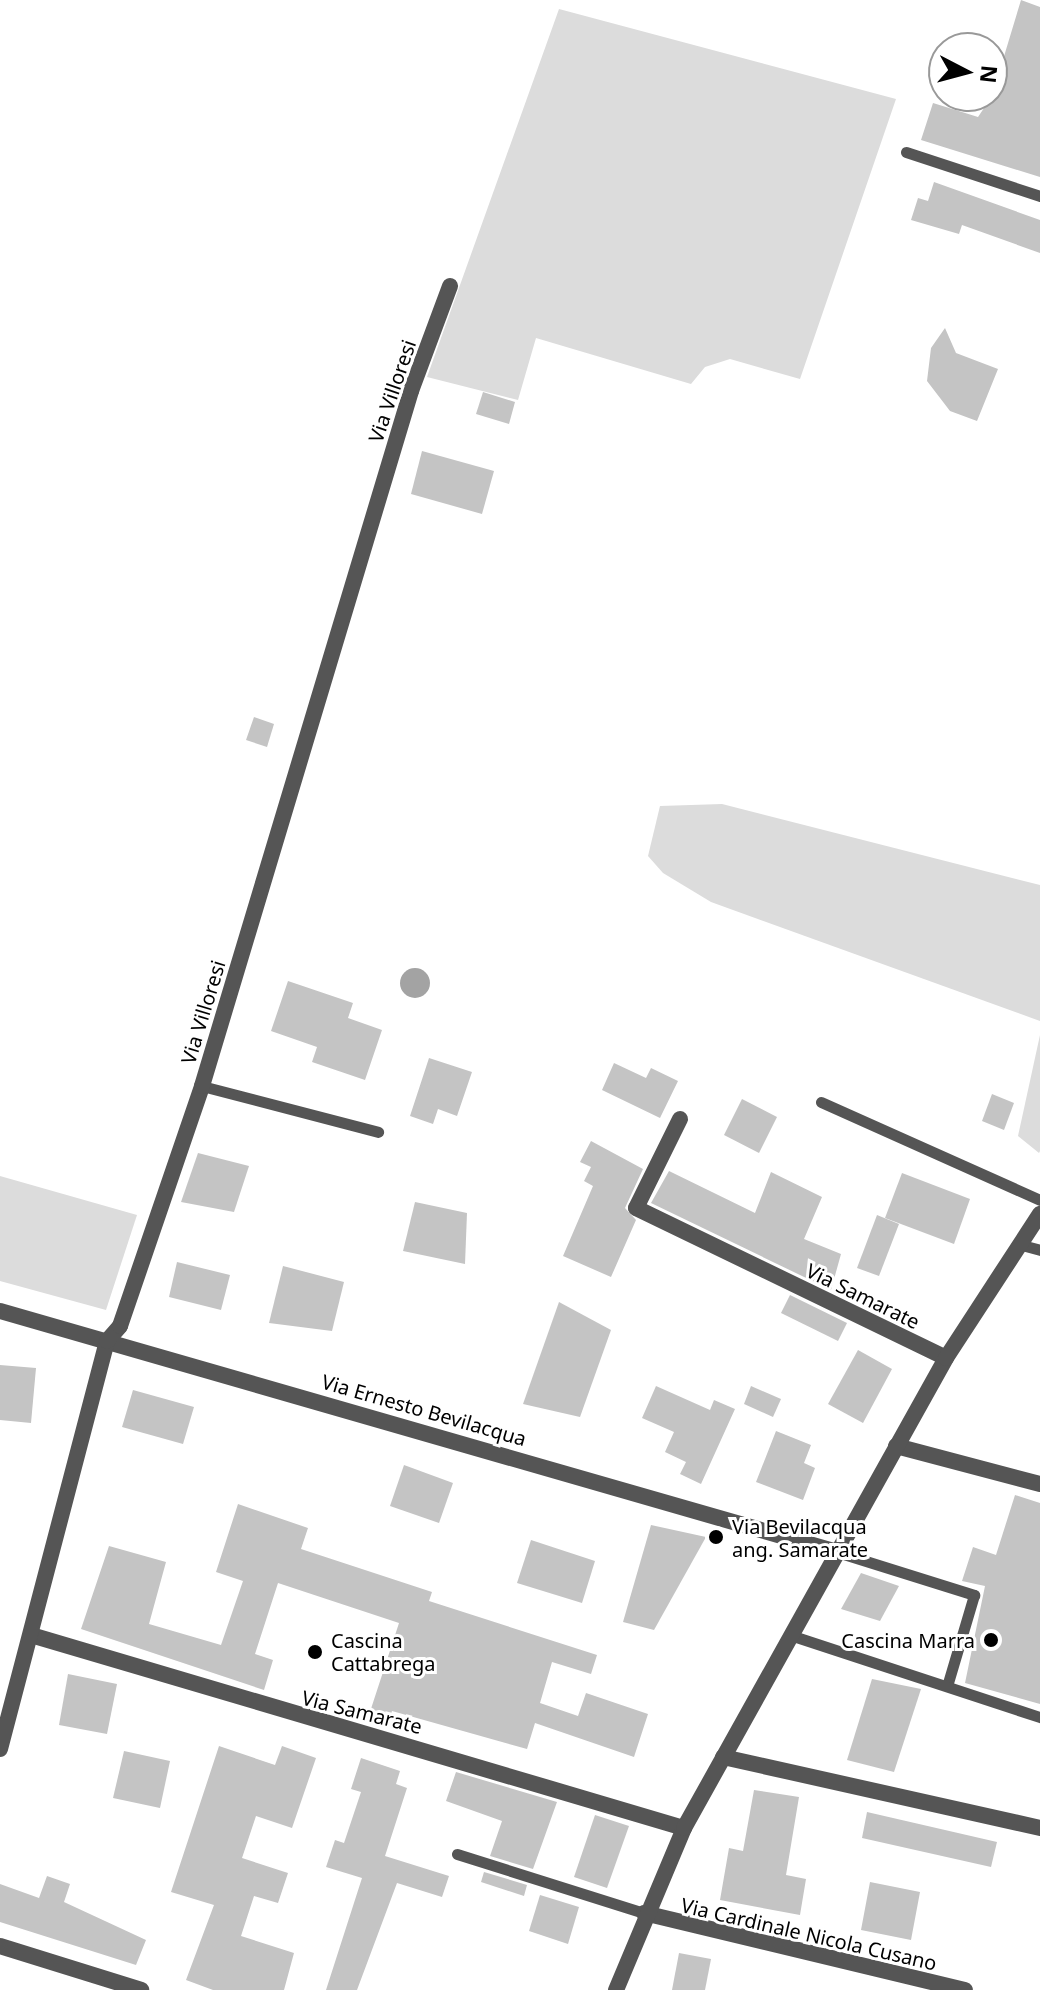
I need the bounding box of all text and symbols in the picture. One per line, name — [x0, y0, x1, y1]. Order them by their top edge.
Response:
north arrow — [928, 32, 1008, 112]
text: N — [974, 64, 1006, 85]
street label: Via Villoresi — [363, 336, 421, 446]
street label: Via Villoresi — [176, 957, 230, 1067]
street label: Via Samarate — [802, 1258, 924, 1334]
street label: Via Ernesto Bevilacqua — [319, 1369, 529, 1451]
place label: Via Bevilacqua ang. Samarate — [732, 1514, 868, 1561]
marker: Via Bevilacqua ang. Samarate — [707, 1528, 725, 1546]
place label: Cascina Cattabrega — [331, 1628, 435, 1675]
place label: Cascina Marra — [841, 1628, 975, 1652]
marker: Cascina Marra — [982, 1631, 1000, 1649]
marker: Cascina Cattabrega — [306, 1643, 324, 1661]
street label: Via Samarate — [299, 1685, 425, 1739]
street label: Via Cardinale Nicola Cusano — [679, 1893, 939, 1975]

